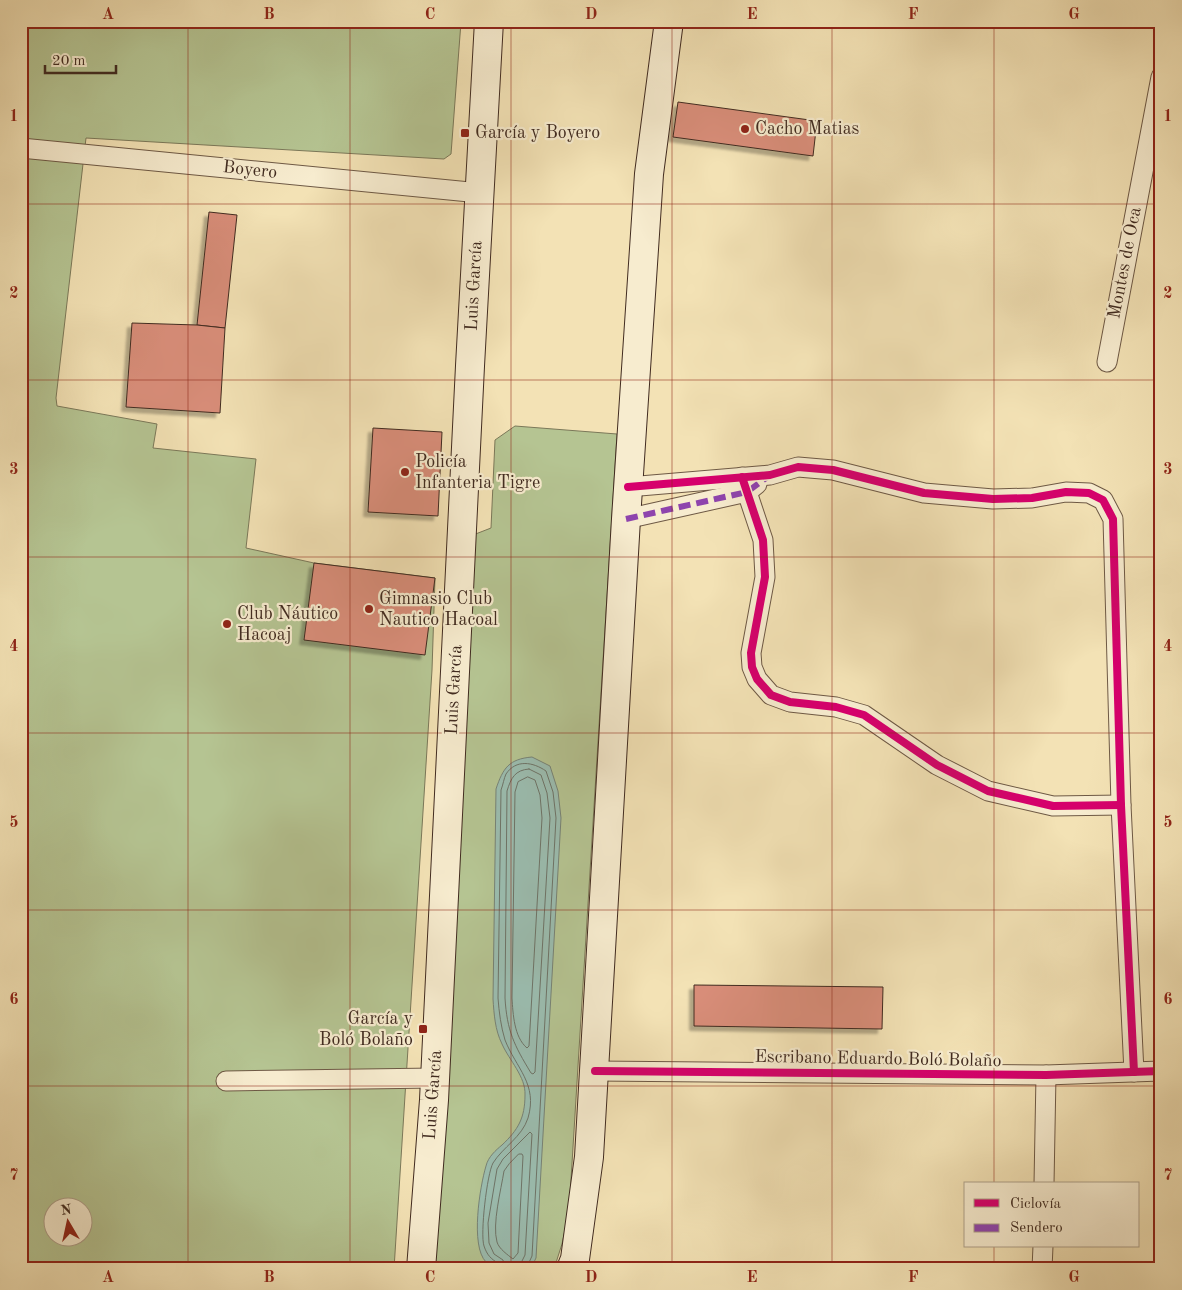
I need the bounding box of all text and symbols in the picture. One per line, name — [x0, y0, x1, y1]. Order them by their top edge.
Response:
text: A — [102, 7, 114, 23]
text: B — [263, 7, 275, 23]
text: C — [425, 7, 435, 23]
text: D — [585, 7, 597, 23]
text: E — [746, 7, 758, 23]
text: F — [908, 7, 919, 23]
text: G — [1068, 7, 1080, 23]
scale bar — [45, 42, 116, 74]
text: 20 m — [52, 54, 86, 69]
text: 1 — [9, 109, 19, 125]
text: 1 — [1163, 109, 1173, 125]
place label: Cacho Matias — [755, 120, 860, 138]
marker: Cacho Matias — [739, 123, 751, 135]
place label: García y Boyero — [475, 124, 600, 142]
marker: García y Boyero — [459, 127, 471, 139]
street label: Boyero — [222, 158, 278, 182]
street label: Montes de Oca — [1105, 206, 1145, 320]
street label: Luis García — [463, 240, 485, 332]
text: 2 — [9, 286, 19, 302]
text: 2 — [1163, 286, 1173, 302]
place label: Policía Infanteria Tigre — [415, 453, 540, 492]
text: 3 — [9, 462, 19, 478]
text: 3 — [1163, 462, 1173, 478]
marker: Policía Infanteria Tigre — [399, 466, 411, 478]
place label: Gimnasio Club Nautico Hacoal — [379, 590, 498, 629]
marker: Gimnasio Club Nautico Hacoal — [363, 603, 375, 615]
place label: Club Náutico Hacoaj — [237, 605, 338, 644]
marker: Club Náutico Hacoaj — [221, 618, 233, 630]
text: 4 — [9, 639, 19, 655]
text: 4 — [1163, 639, 1173, 655]
street label: Luis García — [443, 644, 465, 736]
text: 5 — [9, 815, 19, 831]
text: 5 — [1163, 815, 1173, 831]
text: 6 — [9, 992, 19, 1008]
text: 6 — [1163, 992, 1173, 1008]
place label: García y Boló Bolaño — [319, 1010, 413, 1049]
marker: García y Boló Bolaño — [417, 1023, 429, 1035]
street label: Escribano Eduardo Boló Bolaño — [754, 1048, 1002, 1070]
street label: Luis García — [421, 1049, 445, 1141]
text: 7 — [9, 1168, 19, 1184]
text: 7 — [1163, 1168, 1173, 1184]
legend — [964, 1182, 1140, 1248]
text: Ciclovía — [1010, 1197, 1062, 1212]
north arrow — [42, 1198, 92, 1248]
text: N — [60, 1202, 73, 1218]
text: Sendero — [1010, 1221, 1063, 1236]
text: A — [102, 1270, 114, 1286]
text: B — [263, 1270, 275, 1286]
text: C — [425, 1270, 435, 1286]
text: D — [585, 1270, 597, 1286]
text: E — [746, 1270, 758, 1286]
text: F — [908, 1270, 919, 1286]
text: G — [1068, 1270, 1080, 1286]

